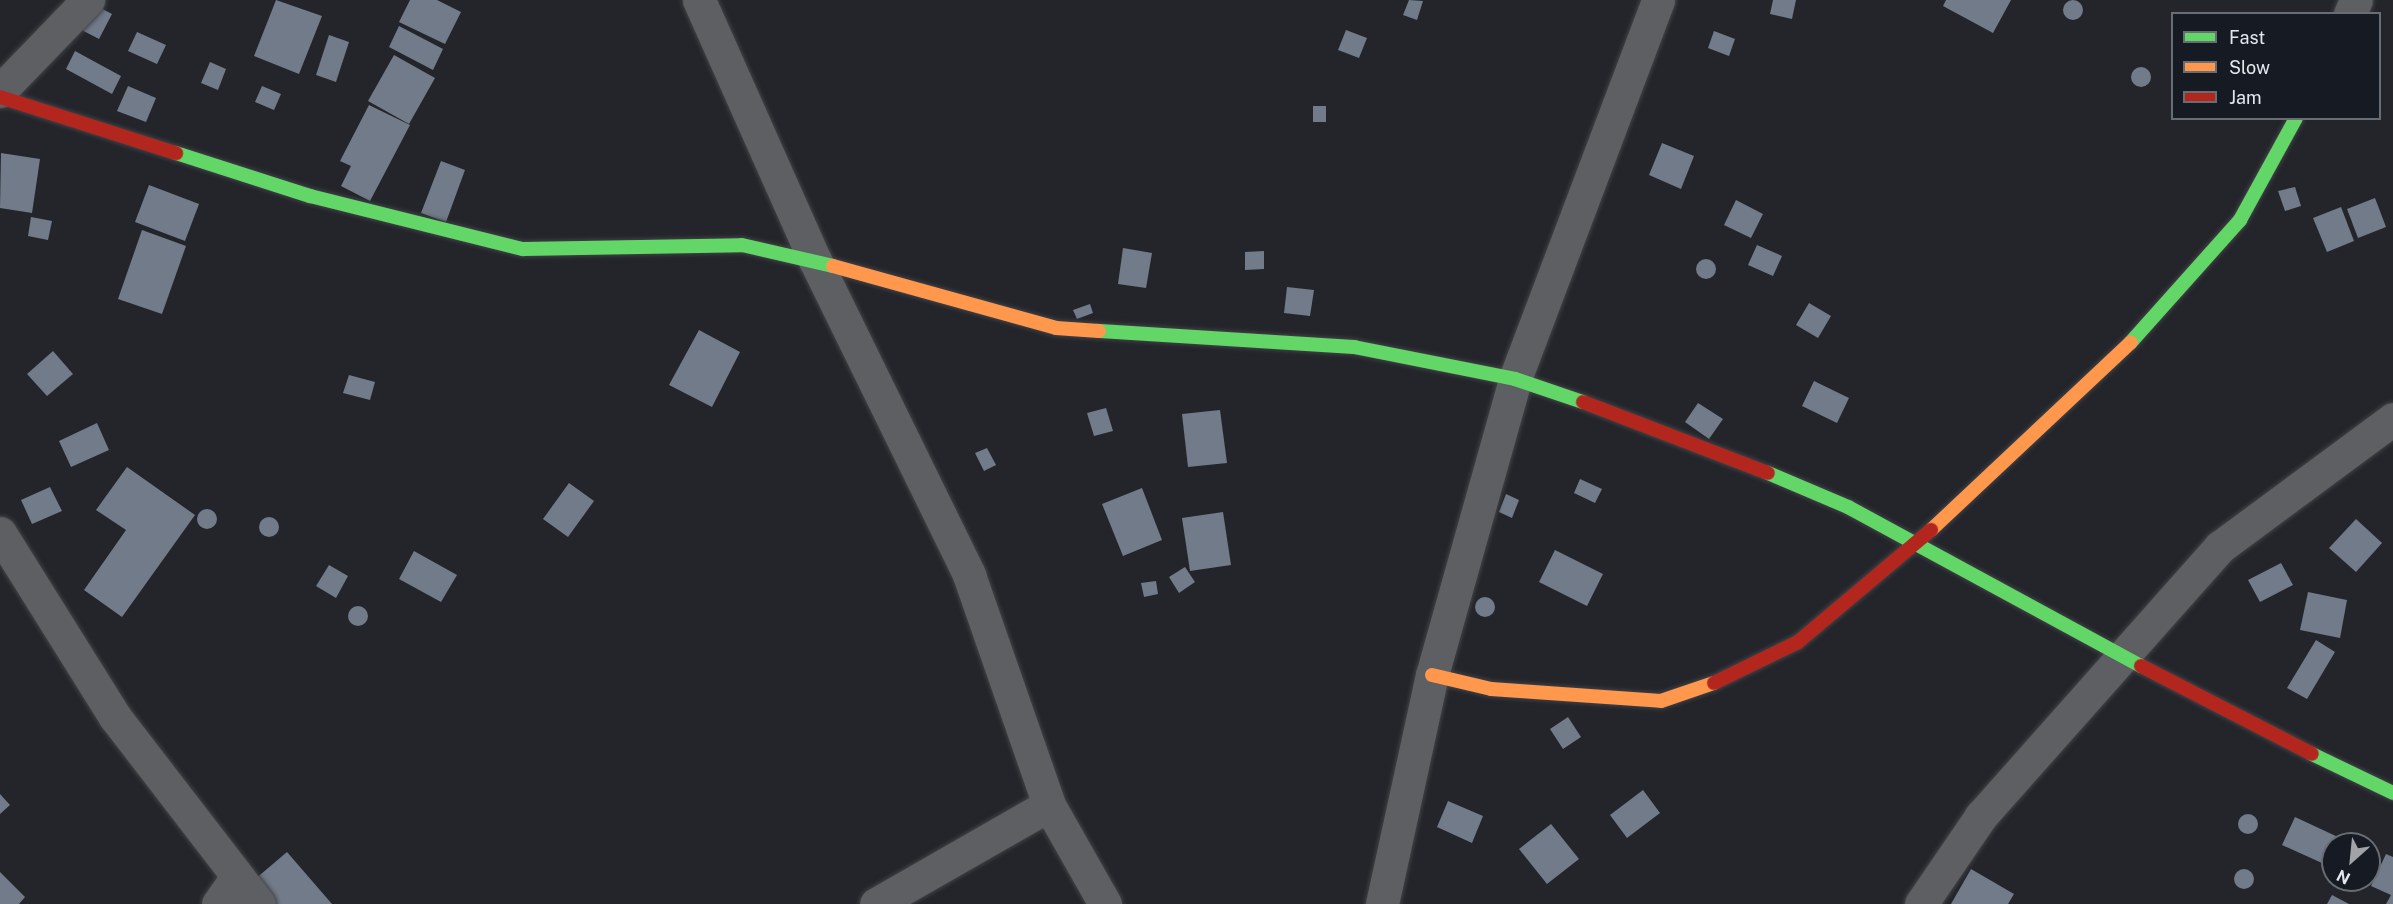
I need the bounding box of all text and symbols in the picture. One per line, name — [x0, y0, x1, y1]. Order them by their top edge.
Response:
legend — [2171, 12, 2381, 120]
text: Fast — [2229, 27, 2265, 48]
text: Slow — [2229, 57, 2270, 78]
text: Jam — [2229, 87, 2262, 108]
north arrow — [2321, 832, 2381, 892]
text: N — [2334, 865, 2353, 888]

